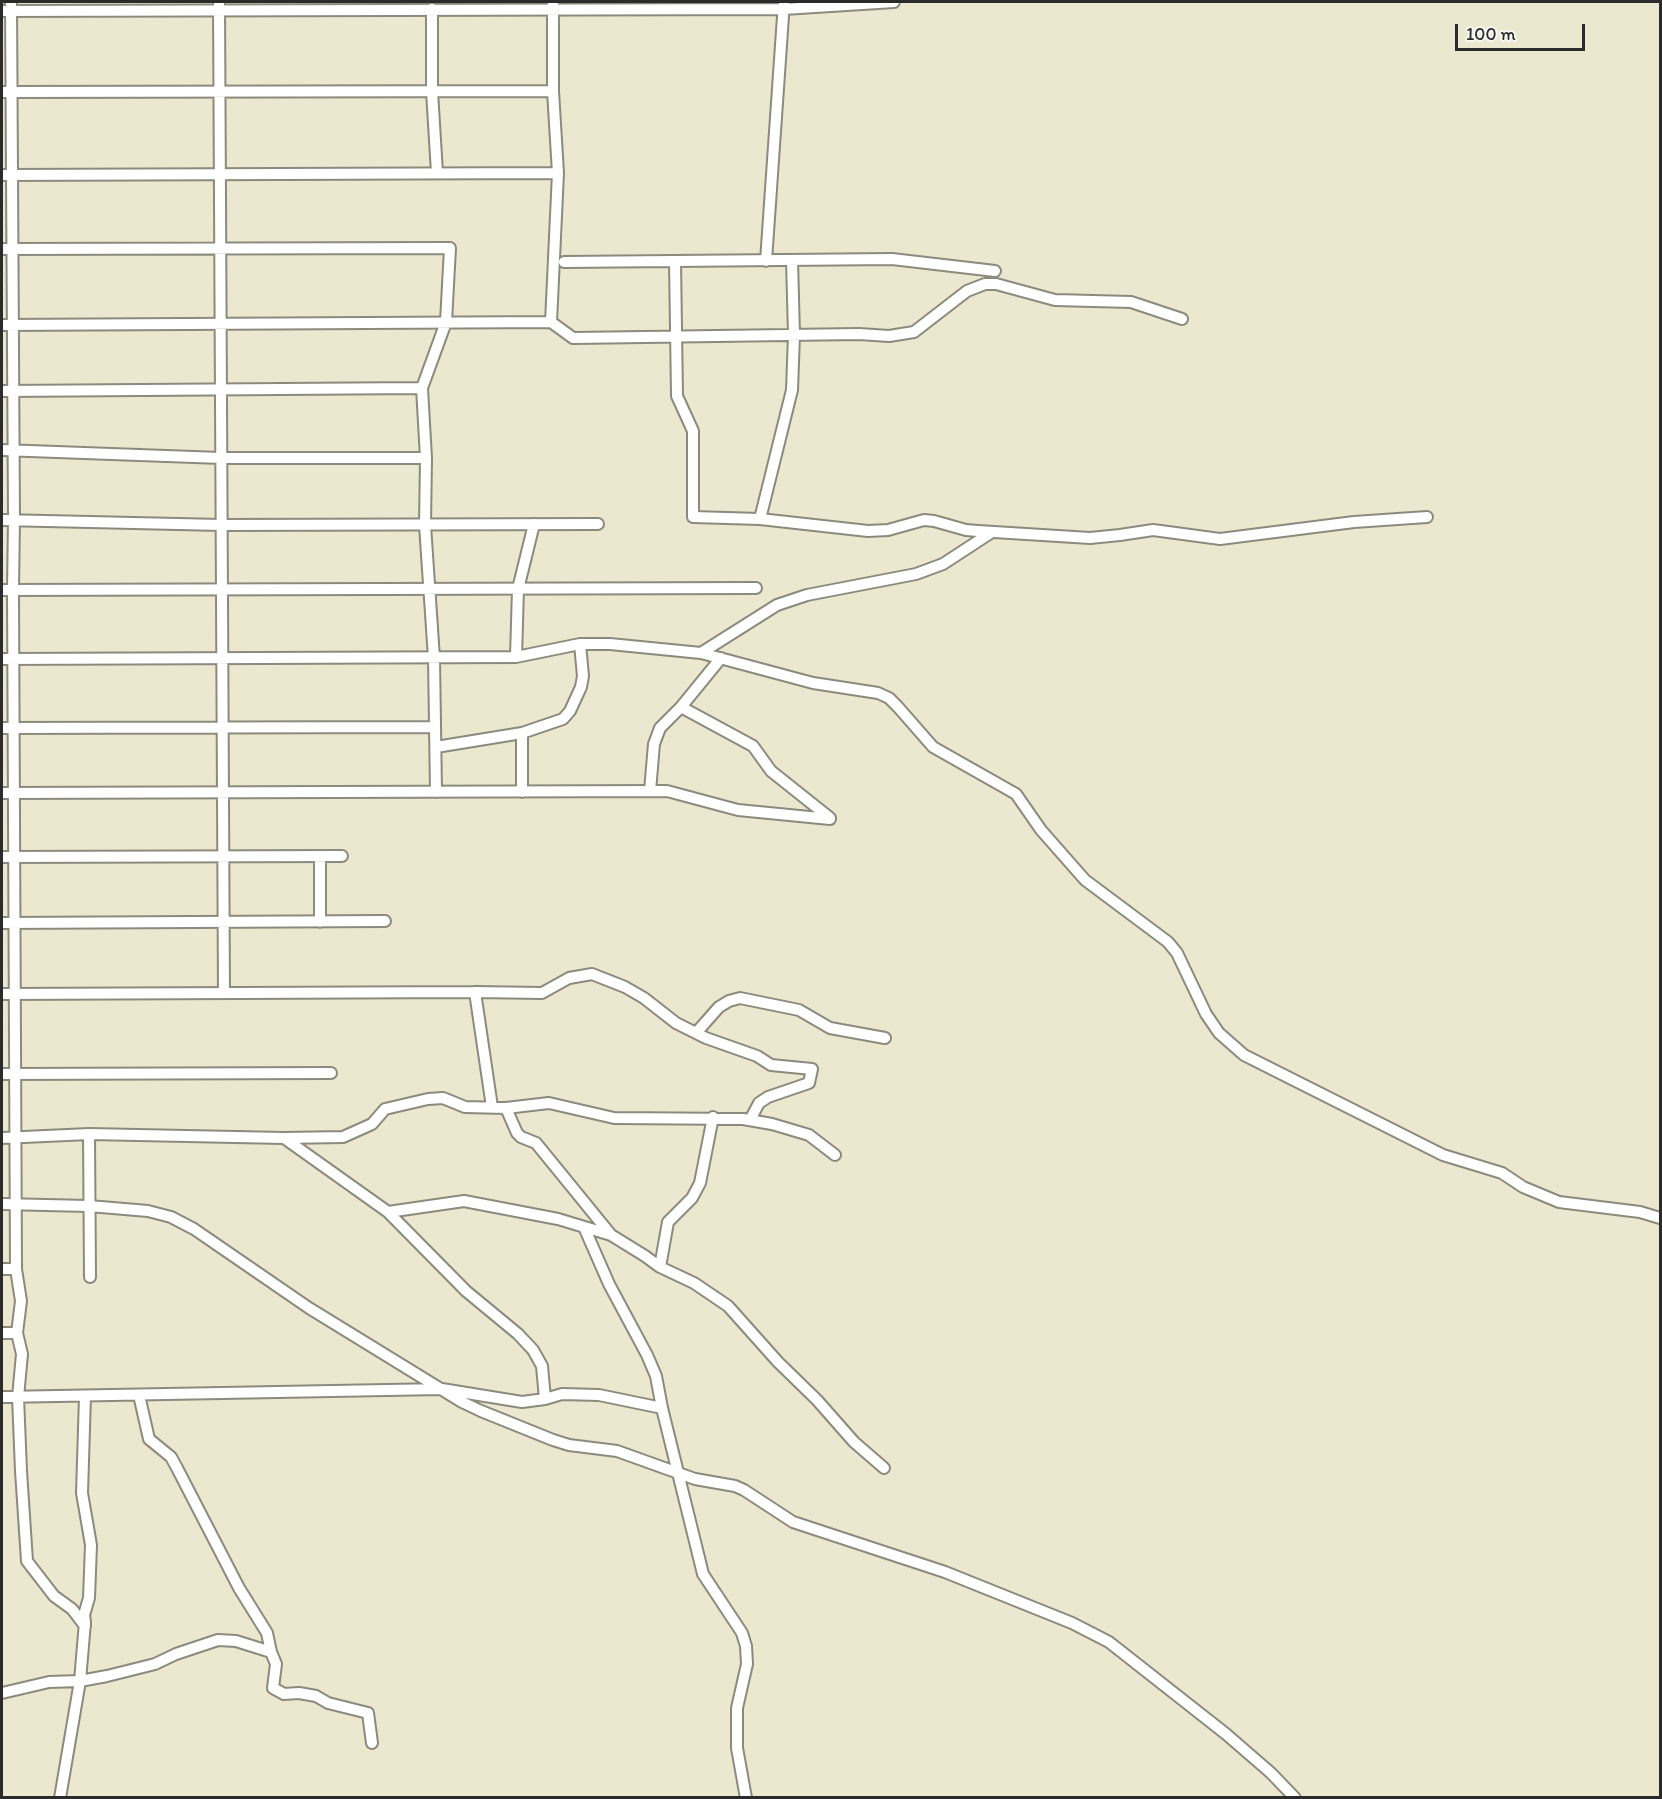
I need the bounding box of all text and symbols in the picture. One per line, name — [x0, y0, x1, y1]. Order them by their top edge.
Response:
scale bar — [1458, 12, 1588, 50]
text: 100 m — [1466, 23, 1516, 45]

